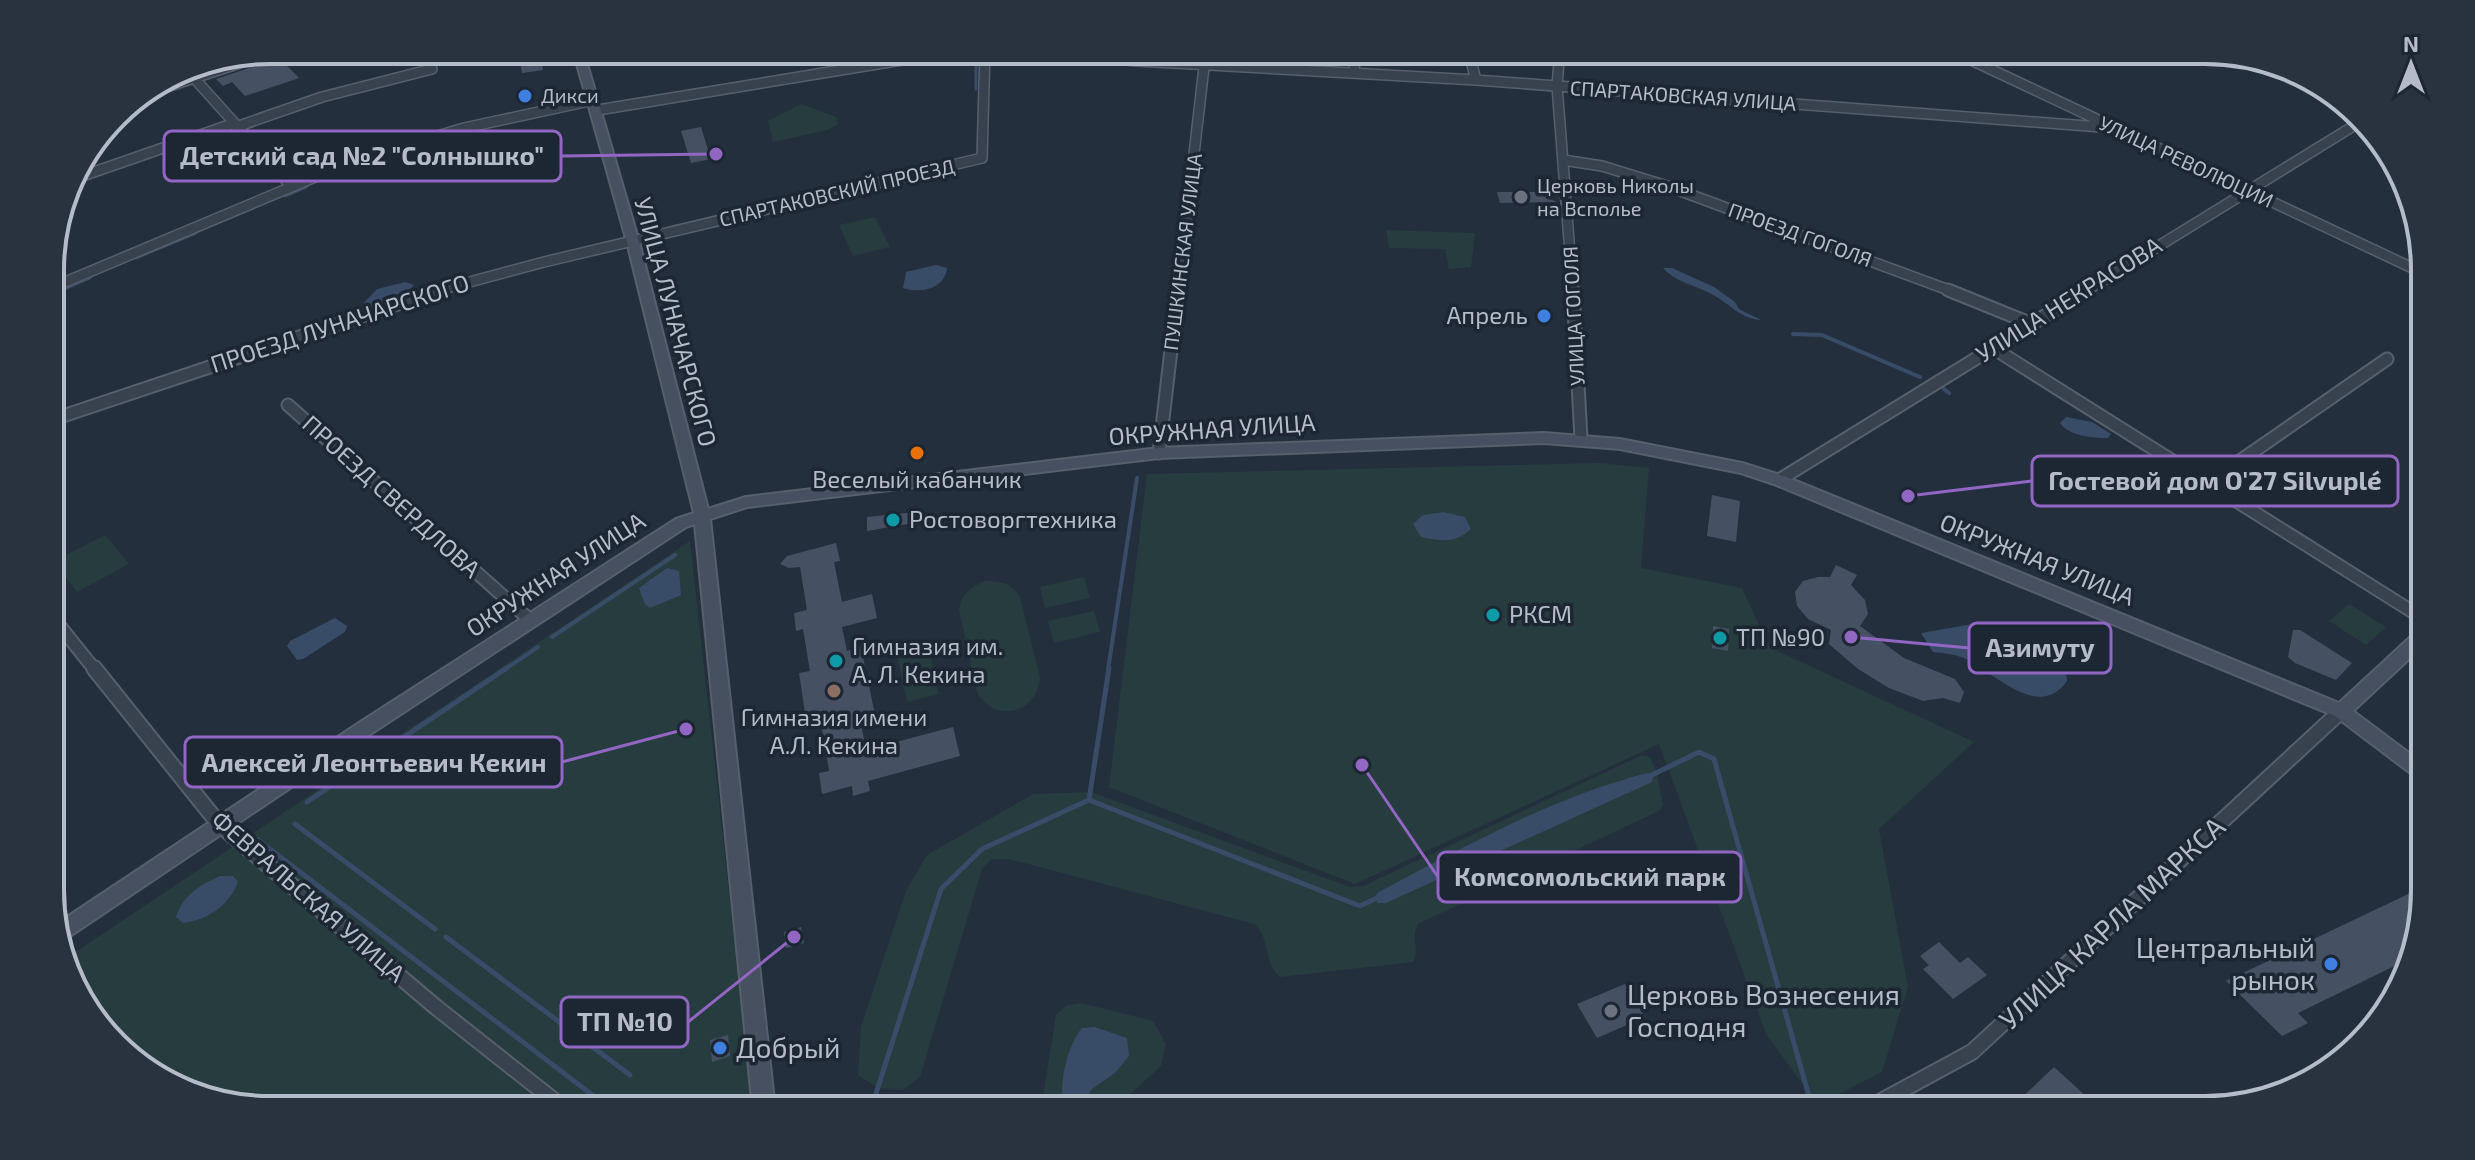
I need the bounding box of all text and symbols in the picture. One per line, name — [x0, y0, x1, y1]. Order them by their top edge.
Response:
north arrow — [2371, 24, 2451, 104]
text: N — [2403, 30, 2419, 56]
street label: СПАРТАКОВСКАЯ УЛИЦА — [1569, 75, 1798, 115]
place label: Дикси — [541, 83, 599, 107]
marker: Дикси — [516, 87, 534, 105]
street label: УЛИЦА РЕВОЛЮЦИИ — [2095, 110, 2277, 212]
callout: Детский сад №2 "Солнышко" — [164, 131, 561, 181]
text: Детский сад №2 "Солнышко" — [180, 139, 544, 170]
street label: ПУШКИНСКАЯ УЛИЦА — [1158, 151, 1206, 352]
street label: СПАРТАКОВСКИЙ ПРОЕЗД — [717, 153, 957, 231]
place label: Церковь Николы на Всполье — [1537, 173, 1694, 220]
marker: Церковь Николы на Всполье — [1512, 188, 1530, 206]
street label: УЛИЦА ЛУНАЧАРСКОГО — [629, 194, 724, 449]
street label: ПРОЕЗД ГОГОЛЯ — [1725, 197, 1875, 271]
street label: УЛИЦА НЕКРАСОВА — [1970, 230, 2167, 368]
street label: УЛИЦА ГОГОЛЯ — [1557, 246, 1589, 387]
street label: ПРОЕЗД ЛУНАЧАРСКОГО — [207, 267, 473, 378]
place label: Апрель — [1446, 300, 1528, 329]
marker: Апрель — [1535, 307, 1553, 325]
street label: ОКРУЖНАЯ УЛИЦА — [1108, 407, 1316, 450]
street label: ПРОЕЗД СВЕРДЛОВА — [297, 408, 487, 583]
marker: Веселый кабанчик — [908, 444, 926, 462]
callout: Гостевой дом O'27 Silvuplé — [2032, 456, 2398, 506]
place label: Веселый кабанчик — [812, 464, 1022, 493]
text: Гостевой дом O'27 Silvuplé — [2048, 464, 2382, 495]
place label: Ростоворгтехника — [909, 504, 1117, 533]
street label: ОКРУЖНАЯ УЛИЦА — [460, 505, 650, 642]
street label: ОКРУЖНАЯ УЛИЦА — [1936, 506, 2139, 611]
marker: Ростоворгтехника — [884, 511, 902, 529]
place label: РКСМ — [1509, 599, 1572, 628]
marker: РКСМ — [1484, 606, 1502, 624]
place label: ТП №90 — [1736, 622, 1825, 651]
callout: Азимуту — [1969, 623, 2111, 673]
marker: ТП №90 — [1711, 629, 1729, 647]
place label: Гимназия им. А. Л. Кекина — [852, 631, 1003, 688]
text: Азимуту — [1985, 631, 2095, 662]
marker: Гимназия им. А. Л. Кекина — [827, 652, 845, 670]
marker: Гимназия имени А.Л. Кекина — [825, 682, 843, 700]
place label: Гимназия имени А.Л. Кекина — [741, 702, 927, 759]
callout: Алексей Леонтьевич Кекин — [185, 737, 562, 787]
text: Алексей Леонтьевич Кекин — [201, 746, 547, 777]
street label: ФЕВРАЛЬСКАЯ УЛИЦА — [207, 804, 411, 988]
street label: УЛИЦА КАРЛА МАРКСА — [1991, 808, 2232, 1036]
callout: Комсомольский парк — [1438, 852, 1741, 902]
text: Комсомольский парк — [1454, 860, 1726, 891]
place label: Центральный рынок — [2136, 930, 2315, 996]
marker: Центральный рынок — [2322, 955, 2340, 973]
place label: Церковь Вознесения Господня — [1627, 977, 1900, 1043]
callout: ТП №10 — [561, 997, 688, 1047]
marker: Церковь Вознесения Господня — [1602, 1002, 1620, 1020]
text: ТП №10 — [577, 1005, 673, 1036]
place label: Добрый — [736, 1030, 840, 1064]
marker: Добрый — [711, 1039, 729, 1057]

